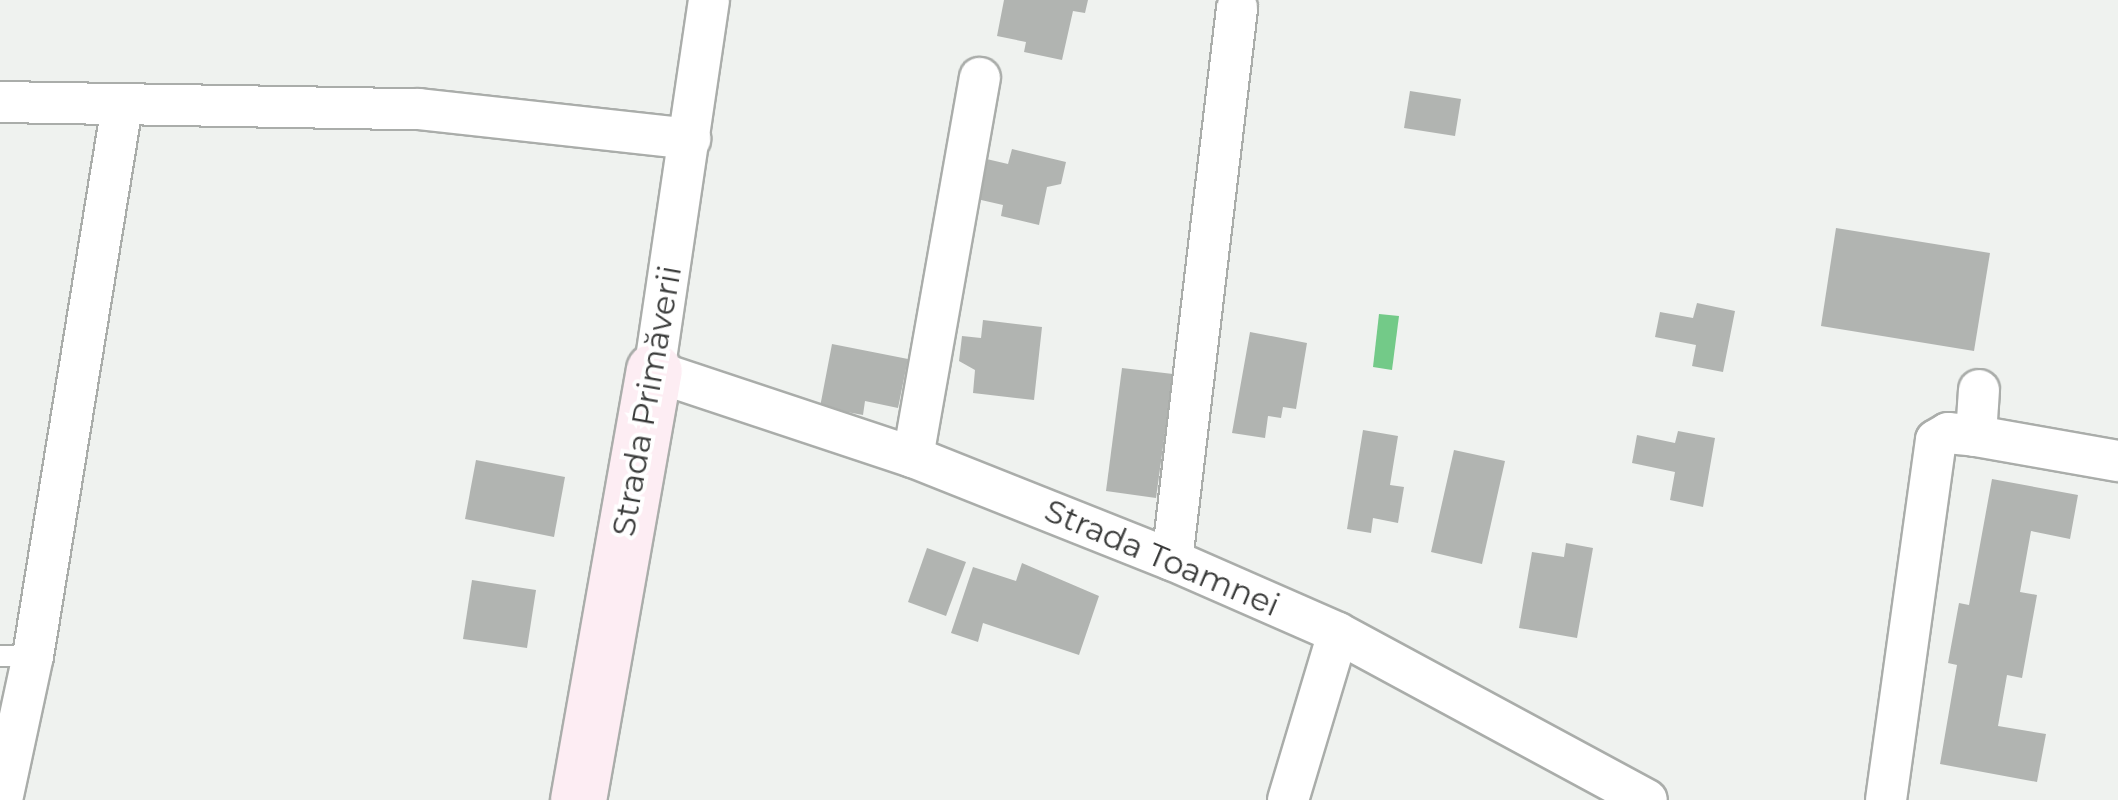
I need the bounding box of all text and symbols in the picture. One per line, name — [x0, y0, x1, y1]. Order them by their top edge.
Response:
street label: Strada Primăverii — [604, 263, 690, 539]
street label: Strada Toamnei — [1039, 491, 1285, 625]

